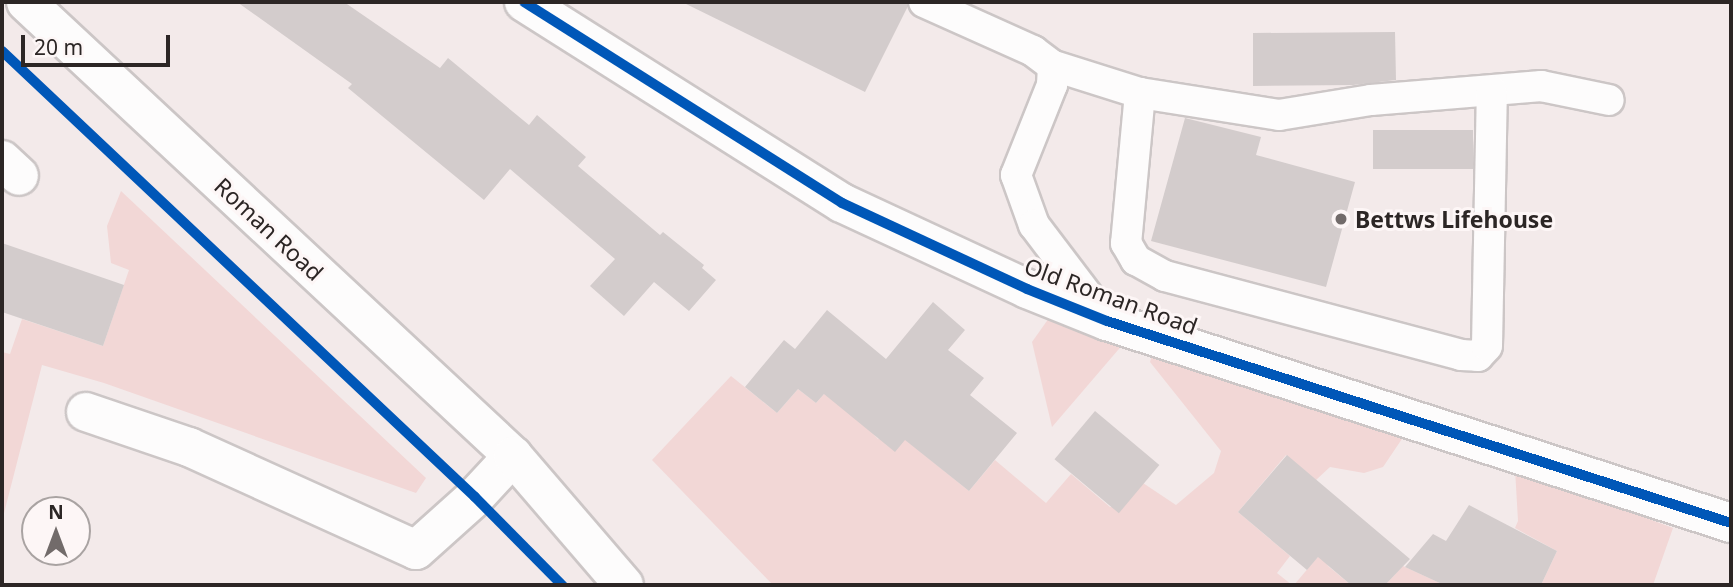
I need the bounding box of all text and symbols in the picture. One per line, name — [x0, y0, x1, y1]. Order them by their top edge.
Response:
scale bar — [24, 21, 173, 65]
text: 20 m — [34, 33, 83, 61]
street label: Roman Road — [209, 172, 329, 286]
place label: Bettws Lifehouse — [1355, 205, 1553, 233]
marker: Bettws Lifehouse — [1333, 211, 1349, 227]
street label: Old Roman Road — [1021, 252, 1201, 340]
north arrow — [21, 496, 91, 566]
text: N — [48, 499, 64, 525]

